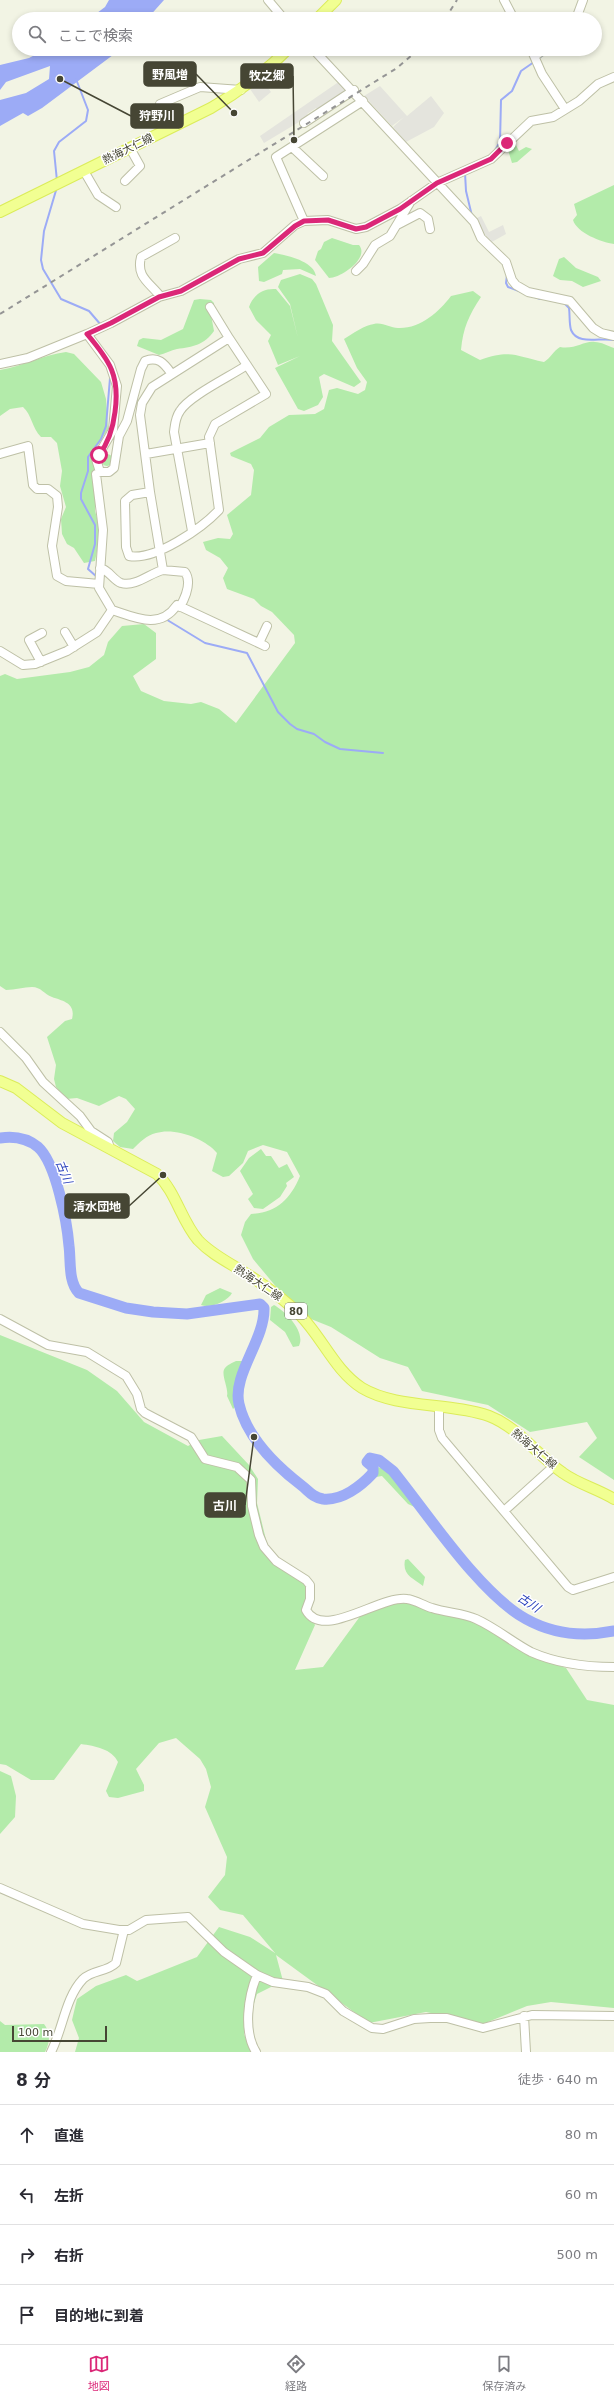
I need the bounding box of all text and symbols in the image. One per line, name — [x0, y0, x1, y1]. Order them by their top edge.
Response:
search box — [12, 12, 602, 56]
icon: search — [26, 23, 48, 45]
text: ここで検索 — [58, 27, 133, 45]
callout: 野風増 — [144, 62, 196, 86]
callout: 牧之郷 — [241, 64, 293, 88]
text: 野風増 — [152, 68, 188, 82]
text: 牧之郷 — [249, 69, 285, 83]
callout: 狩野川 — [131, 104, 183, 128]
text: 狩野川 — [139, 109, 175, 123]
street label: 熱海大仁線 — [100, 131, 156, 167]
route end — [498, 134, 516, 152]
route start — [90, 446, 108, 464]
water label: 古川 — [53, 1158, 76, 1188]
callout: 清水団地 — [65, 1194, 129, 1218]
text: 清水団地 — [73, 1200, 121, 1214]
street label: 熱海大仁線 — [232, 1262, 284, 1304]
road number: 80 — [285, 1303, 307, 1319]
street label: 熱海大仁線 — [509, 1426, 559, 1472]
callout: 古川 — [205, 1493, 245, 1517]
text: 古川 — [213, 1499, 237, 1513]
water label: 古川 — [515, 1591, 545, 1616]
scale bar — [12, 2024, 107, 2043]
text: 100 m — [18, 2026, 53, 2039]
text: 8 分 — [16, 2070, 51, 2090]
text: 徒歩 · 640 m — [518, 2072, 598, 2087]
icon: ahead — [16, 2124, 38, 2146]
text: 直進 — [54, 2127, 84, 2145]
text: 80 m — [565, 2127, 598, 2142]
icon: left — [16, 2184, 38, 2206]
text: 左折 — [54, 2187, 84, 2205]
text: 60 m — [565, 2187, 598, 2202]
icon: right — [16, 2244, 38, 2266]
text: 右折 — [54, 2247, 84, 2265]
text: 500 m — [556, 2247, 598, 2262]
icon: arrive — [16, 2304, 38, 2326]
text: 目的地に到着 — [54, 2307, 144, 2325]
tab: 地図 — [88, 2353, 110, 2393]
tab: 経路 — [285, 2353, 307, 2393]
tab: 保存済み — [482, 2353, 526, 2393]

